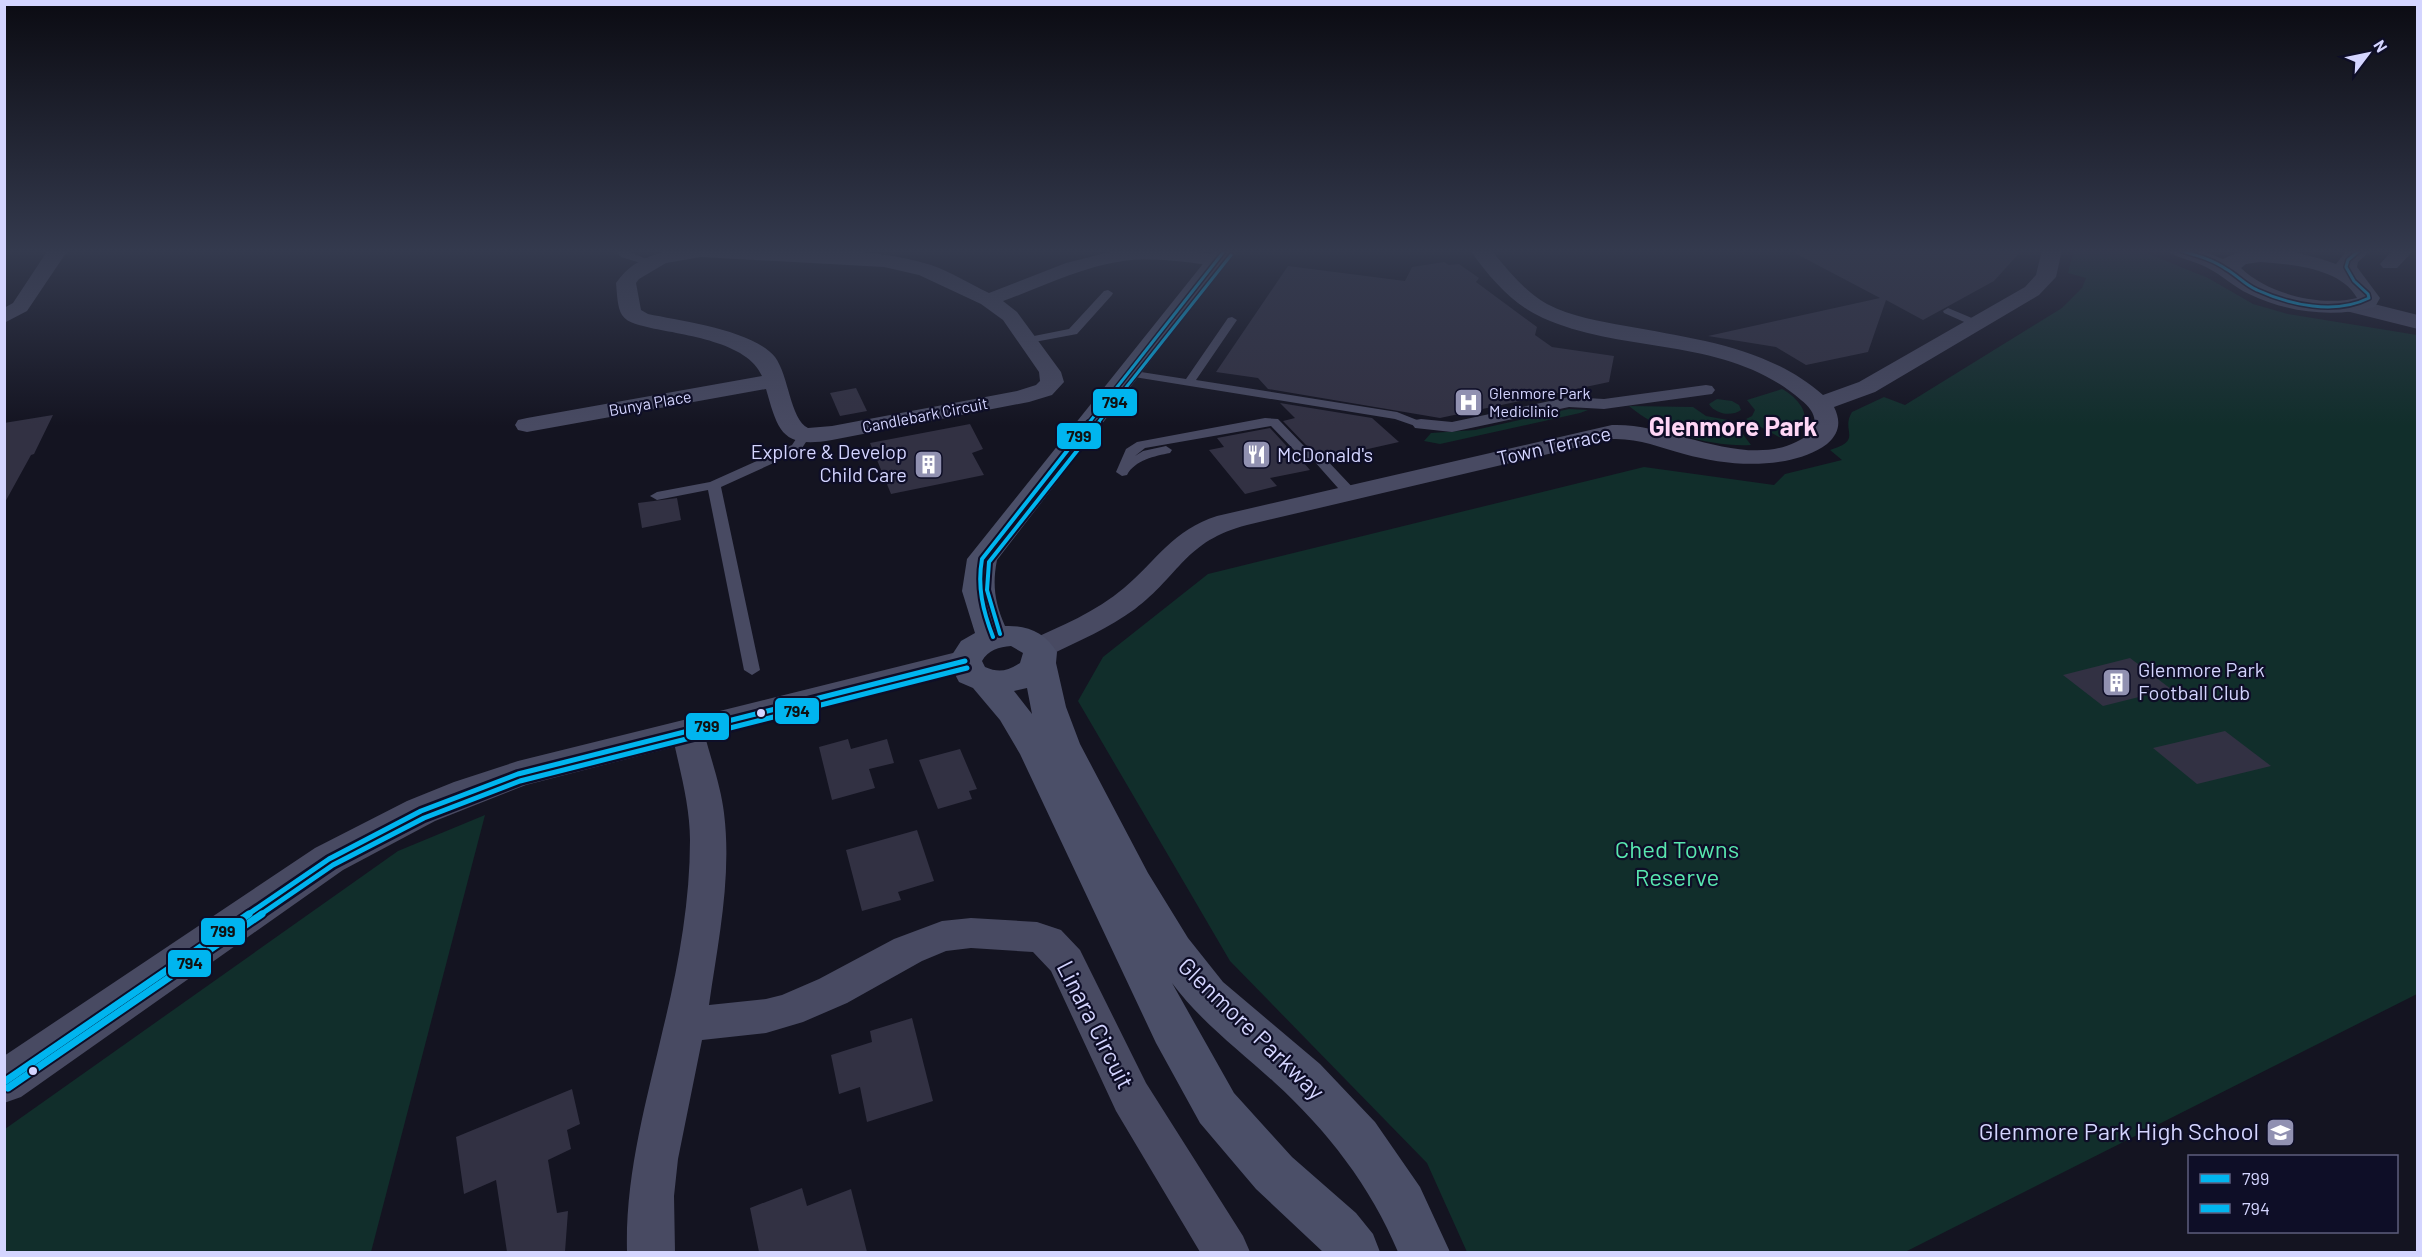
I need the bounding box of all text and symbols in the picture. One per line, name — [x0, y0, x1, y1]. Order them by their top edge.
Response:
north arrow — [2338, 24, 2398, 84]
text: N — [2370, 36, 2392, 55]
place label: Glenmore Park Mediclinic — [1489, 383, 1590, 420]
street label: Bunya Place — [607, 386, 693, 419]
hospital icon: Glenmore Park Mediclinic — [1452, 386, 1484, 418]
line badge: 794 — [1092, 388, 1138, 417]
text: 794 — [1102, 392, 1128, 411]
street label: Candlebark Circuit — [860, 393, 989, 436]
district label: Glenmore Park — [1649, 410, 1817, 441]
street label: Town Terrace — [1495, 420, 1613, 470]
line badge: 799 — [1056, 422, 1102, 450]
text: 799 — [1067, 426, 1091, 445]
place label: Explore & Develop Child Care — [751, 439, 907, 486]
restaurant icon: McDonald's — [1240, 439, 1272, 471]
place label: McDonald's — [1277, 442, 1373, 466]
building icon: Explore & Develop Child Care — [912, 448, 944, 480]
place label: Glenmore Park Football Club — [2138, 657, 2265, 704]
building icon: Glenmore Park Football Club — [2101, 666, 2133, 698]
line badge: 794 — [774, 697, 820, 725]
text: 794 — [784, 701, 810, 720]
unlabelled marker — [755, 707, 767, 719]
line badge: 799 — [685, 712, 730, 741]
text: 799 — [695, 716, 719, 735]
park label: Ched Towns Reserve — [1615, 834, 1739, 891]
line badge: 799 — [200, 917, 246, 946]
text: 799 — [211, 921, 235, 940]
line badge: 794 — [167, 949, 212, 978]
street label: Glenmore Parkway — [1173, 951, 1331, 1105]
text: 794 — [177, 953, 203, 972]
street label: Linara Circuit — [1052, 955, 1141, 1093]
unlabelled marker — [27, 1065, 39, 1077]
place label: Glenmore Park High School — [1979, 1116, 2259, 1145]
school or university icon: Glenmore Park High School — [2264, 1116, 2296, 1148]
legend — [2188, 1155, 2398, 1233]
text: 799 — [2242, 1167, 2269, 1189]
text: 794 — [2242, 1197, 2270, 1219]

